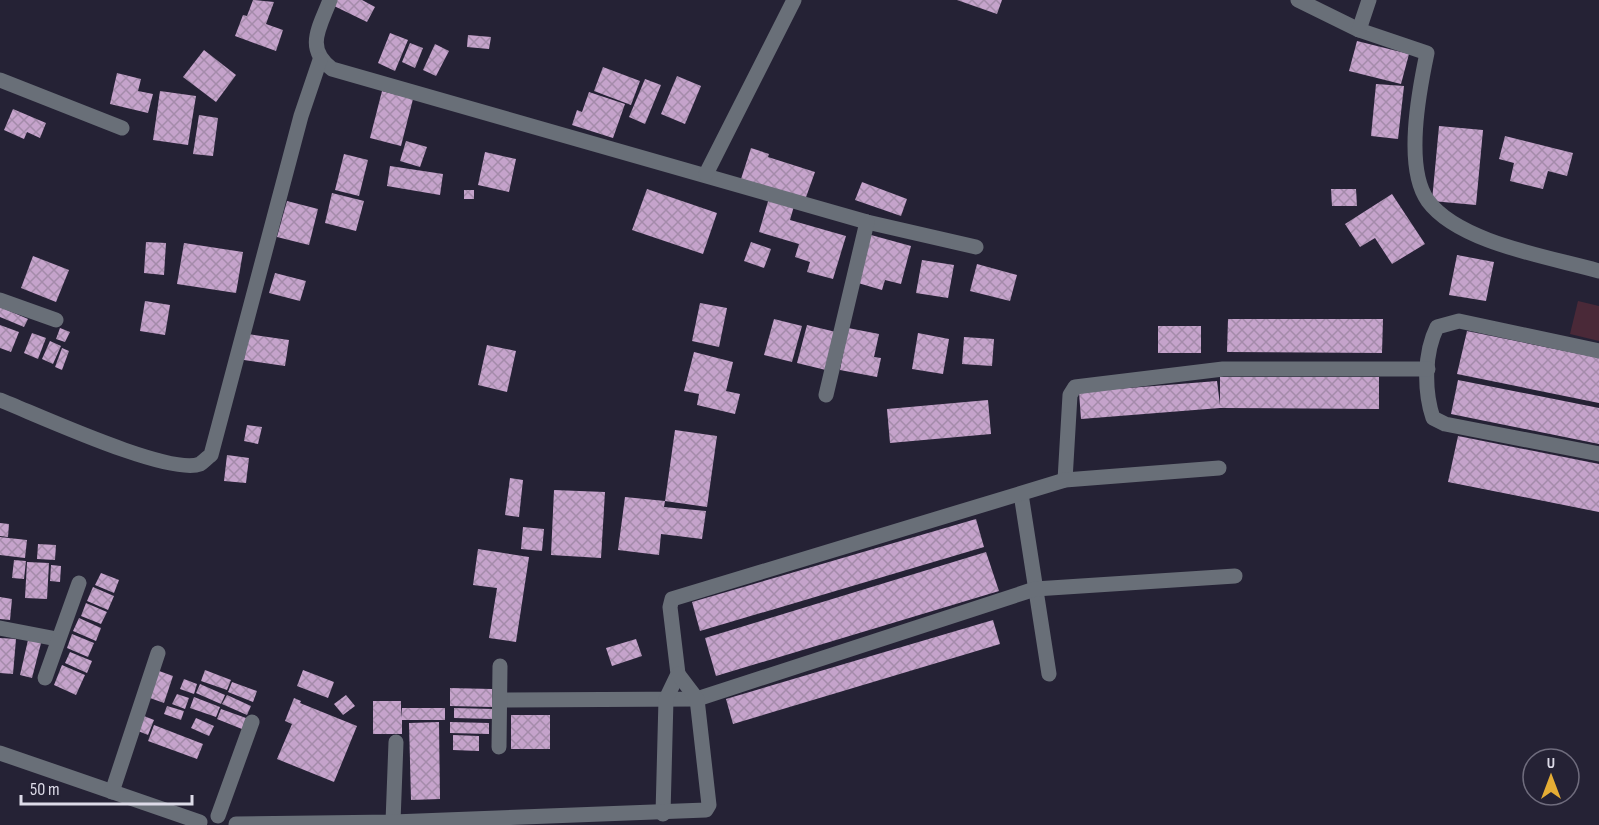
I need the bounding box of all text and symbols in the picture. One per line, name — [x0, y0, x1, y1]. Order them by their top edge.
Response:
north arrow — [1521, 747, 1581, 807]
text: U — [1547, 754, 1555, 773]
scale bar — [21, 768, 192, 806]
text: 50 m — [30, 779, 60, 800]

